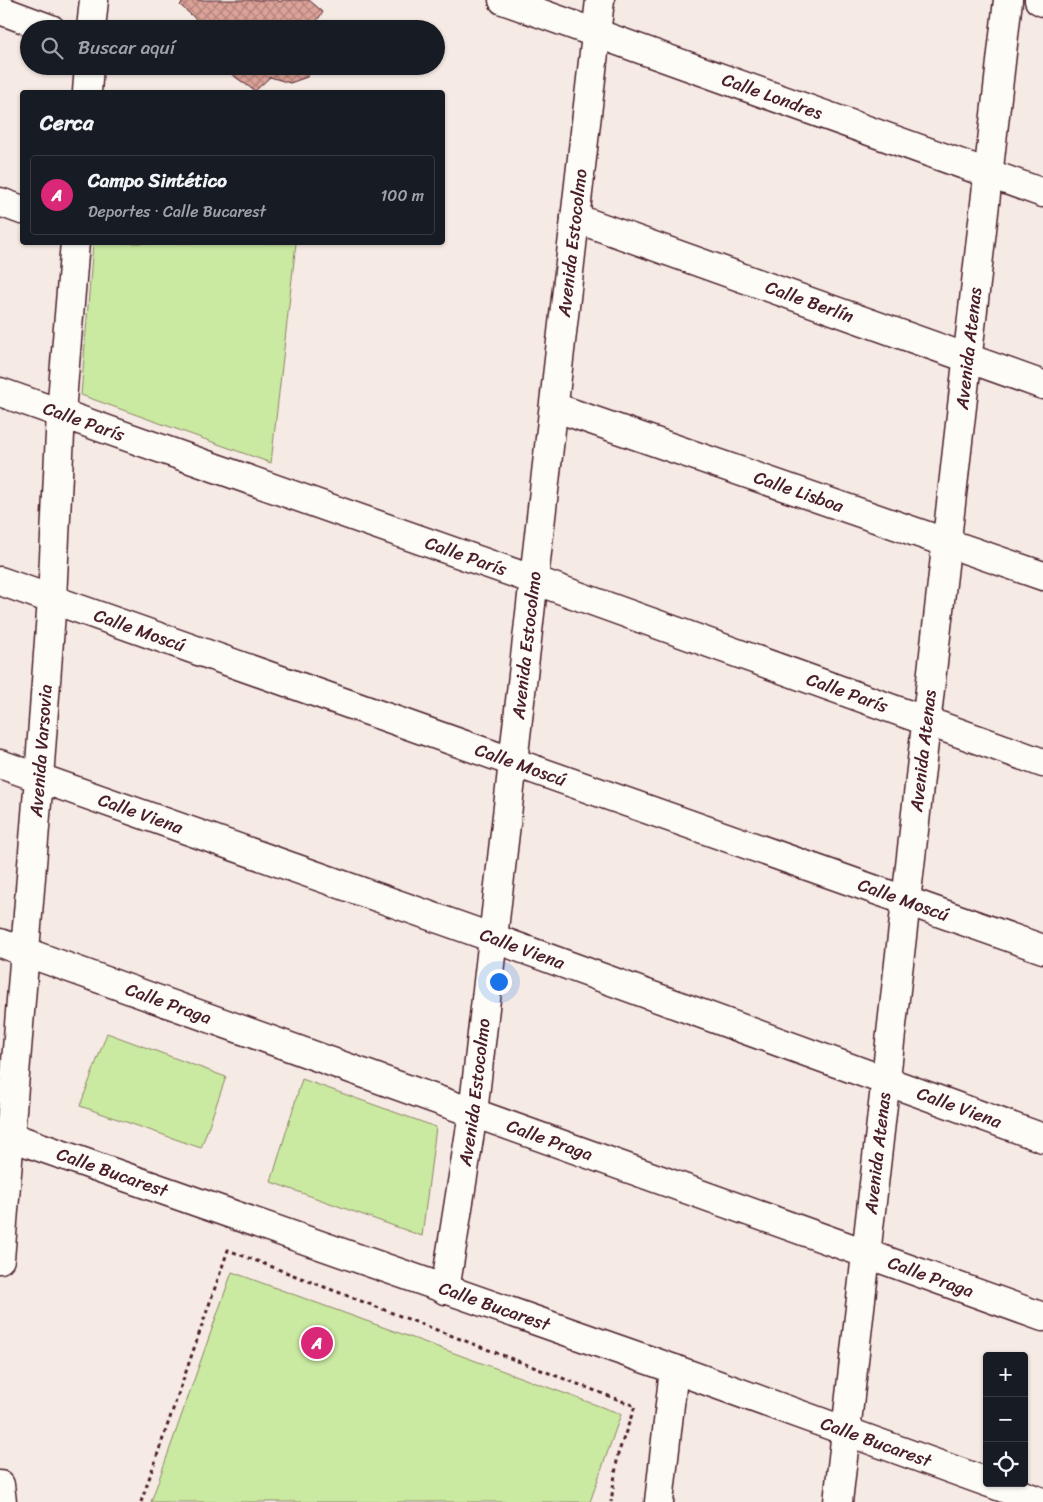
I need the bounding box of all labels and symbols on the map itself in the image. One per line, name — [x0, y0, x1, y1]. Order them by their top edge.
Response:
street label: Calle Londres — [717, 64, 828, 129]
street label: Avenida Estocolmo — [548, 167, 597, 320]
street label: Calle Berlín — [761, 271, 858, 332]
street label: Avenida Atenas — [946, 285, 991, 412]
street label: Calle París — [39, 392, 130, 451]
street label: Calle Lisboa — [749, 461, 849, 522]
street label: Calle París — [421, 527, 512, 585]
street label: Avenida Estocolmo — [502, 569, 551, 722]
street label: Calle Moscú — [90, 599, 190, 661]
street label: Calle París — [802, 663, 893, 722]
street label: Avenida Varsovia — [20, 683, 62, 819]
street label: Avenida Atenas — [900, 688, 946, 814]
street label: Calle Moscú — [470, 734, 571, 796]
street label: Calle Viena — [94, 784, 188, 844]
street label: Calle Moscú — [853, 869, 954, 931]
street label: Calle Viena — [475, 919, 570, 979]
your location — [486, 969, 512, 995]
street label: Calle Praga — [121, 973, 216, 1034]
street label: Avenida Estocolmo — [449, 1017, 500, 1169]
street label: Calle Viena — [912, 1077, 1007, 1138]
street label: Avenida Atenas — [855, 1090, 900, 1217]
street label: Calle Praga — [502, 1110, 597, 1170]
street label: Calle Bucarest — [52, 1138, 173, 1207]
street label: Calle Praga — [883, 1247, 979, 1307]
street label: Calle Bucarest — [435, 1272, 555, 1341]
pin: A — [301, 1324, 333, 1362]
street label: Calle Bucarest — [816, 1407, 937, 1477]

